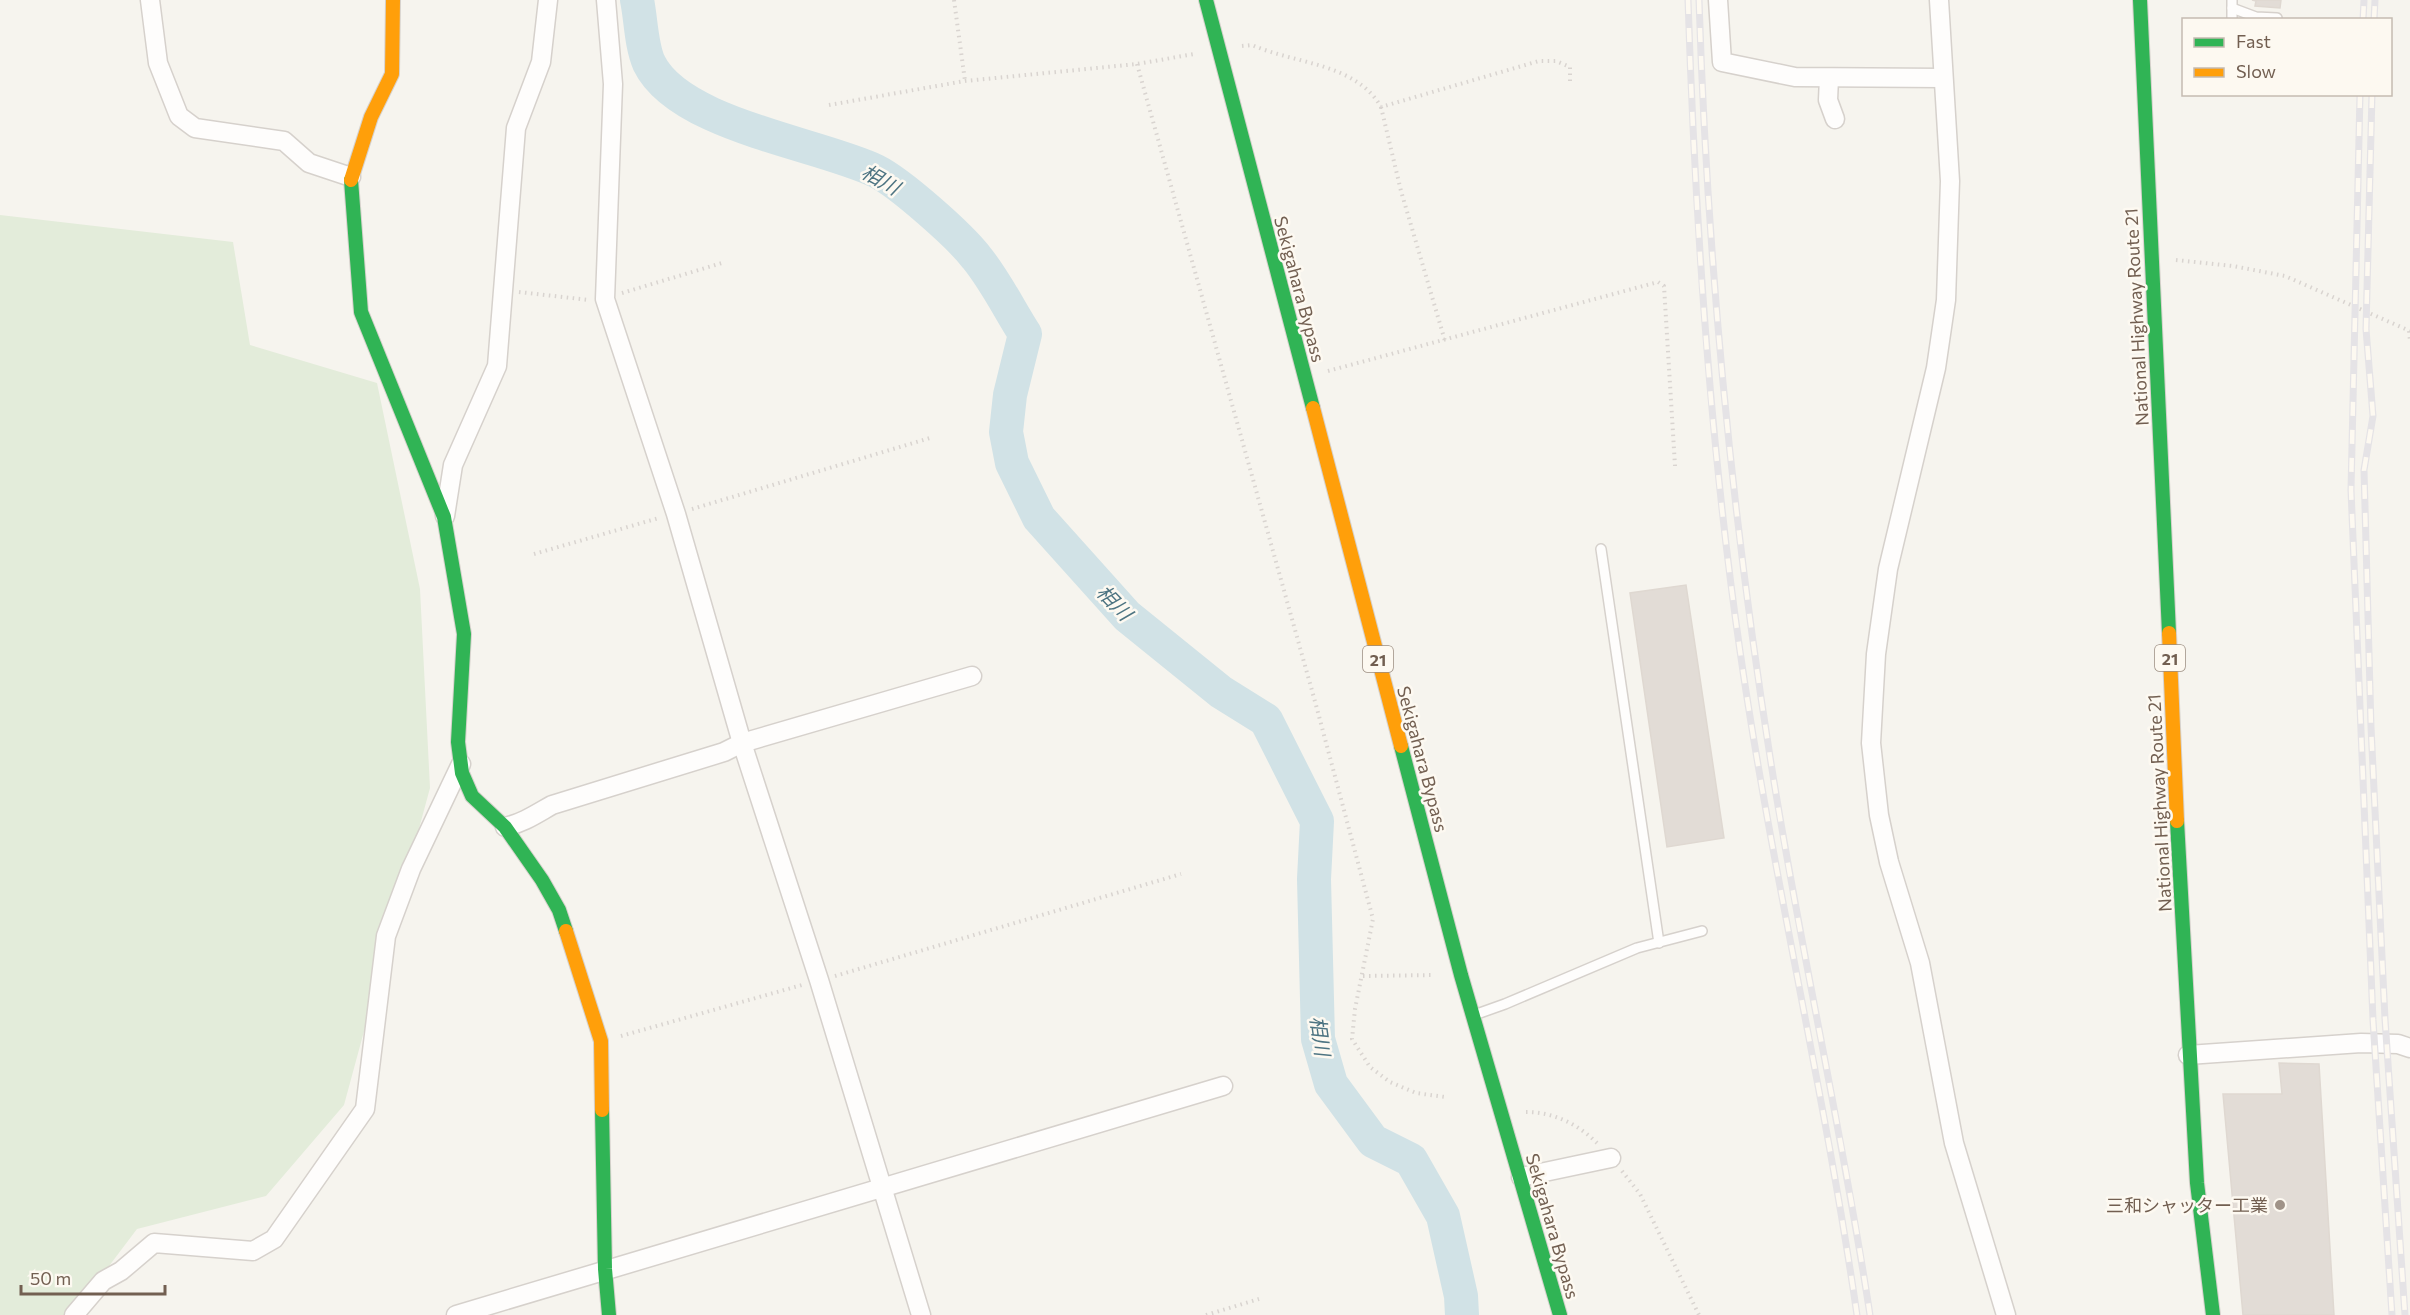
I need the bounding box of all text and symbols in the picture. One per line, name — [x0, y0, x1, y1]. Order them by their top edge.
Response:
legend — [2182, 18, 2392, 96]
text: Fast — [2236, 30, 2271, 52]
text: Slow — [2236, 60, 2276, 82]
water label: 相川 — [858, 159, 906, 200]
street label: National Highway Route 21 — [2119, 208, 2153, 426]
street label: Sekigahara Bypass — [1270, 214, 1330, 364]
water label: 相川 — [1092, 579, 1139, 626]
road number: 21 — [2155, 645, 2185, 671]
road number: 21 — [1363, 646, 1393, 672]
street label: Sekigahara Bypass — [1393, 684, 1453, 834]
street label: National Highway Route 21 — [2142, 694, 2176, 912]
water label: 相川 — [1306, 1015, 1336, 1059]
street label: Sekigahara Bypass — [1522, 1151, 1584, 1301]
place label: 三和シャッター工業 — [2106, 1194, 2268, 1216]
marker: 三和シャッター工業 — [2273, 1198, 2287, 1212]
scale bar — [21, 1258, 165, 1296]
text: 50 m — [30, 1267, 71, 1289]

